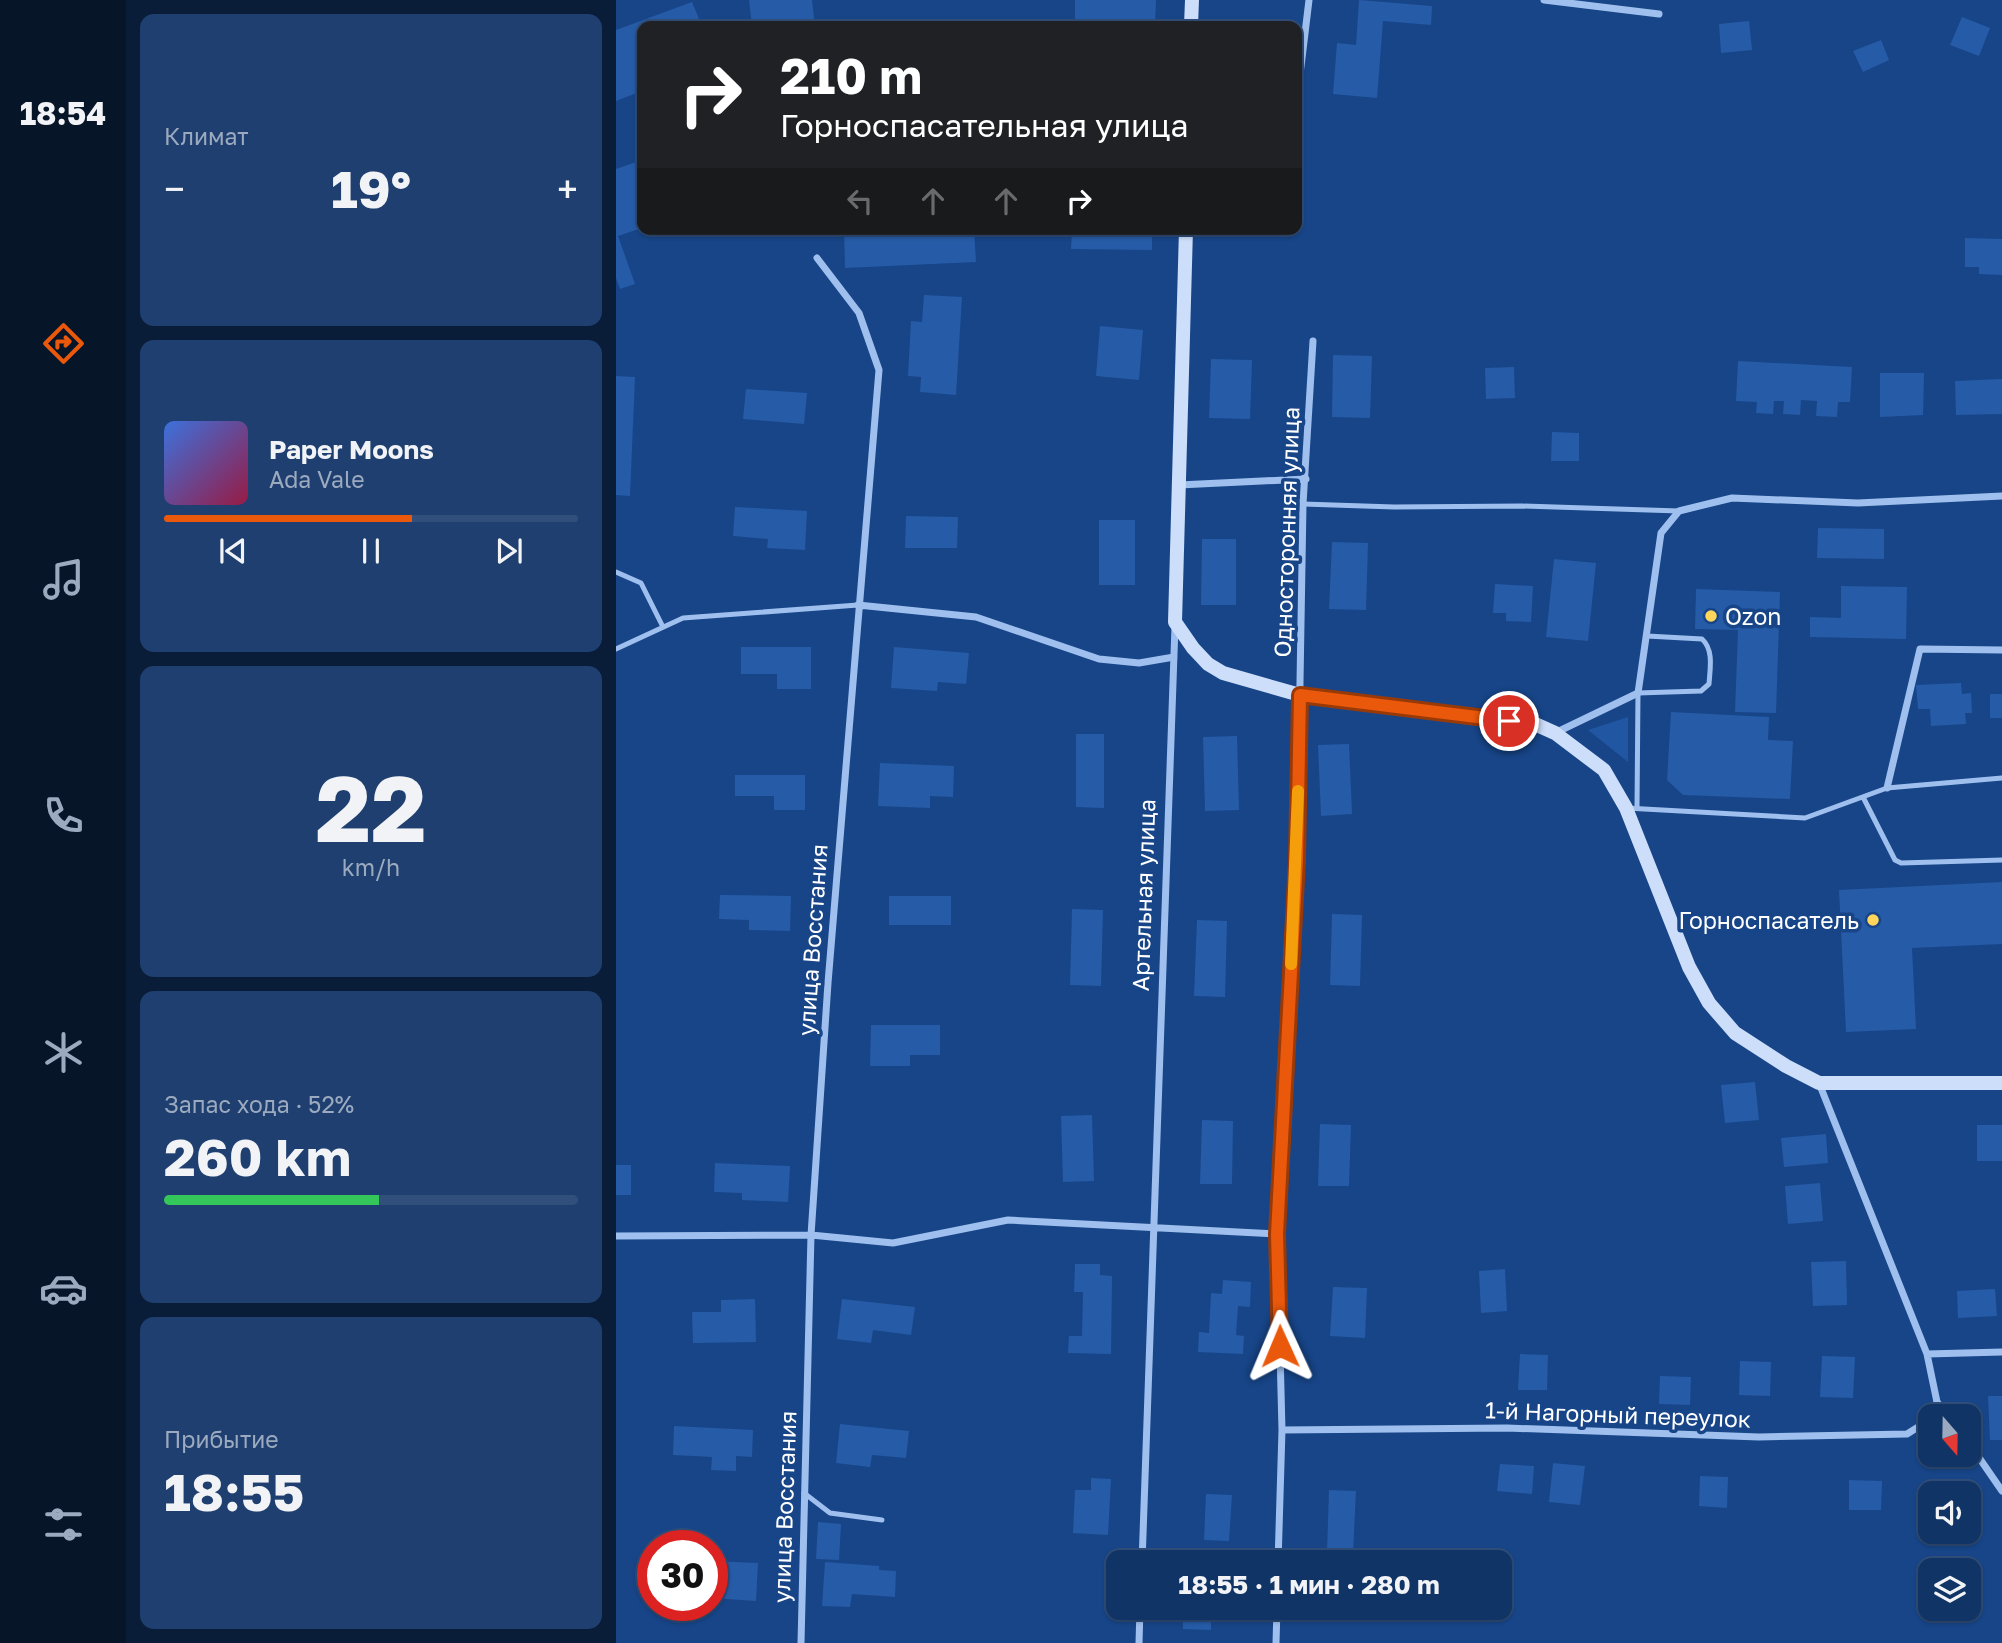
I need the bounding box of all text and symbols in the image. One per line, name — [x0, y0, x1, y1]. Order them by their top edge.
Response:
text: 210 m — [780, 46, 922, 105]
icon: right — [665, 49, 756, 140]
text: 18:54 — [20, 94, 106, 132]
text: Горноспасательная улица — [780, 106, 1189, 144]
text: Климат — [164, 122, 249, 150]
text: 19° — [331, 157, 411, 219]
text: − — [164, 166, 185, 211]
text: + — [557, 166, 578, 211]
icon: left — [841, 182, 879, 220]
icon: ahead — [914, 182, 952, 220]
icon: ahead — [987, 182, 1025, 220]
icon: right — [1060, 182, 1098, 220]
icon: directions — [39, 319, 88, 368]
street label: Односторонняя улица — [1268, 406, 1304, 658]
text: Paper Moons — [269, 434, 434, 465]
text: Ada Vale — [269, 465, 365, 493]
icon: previous — [214, 532, 252, 570]
icon: pause — [352, 532, 390, 570]
icon: next — [490, 532, 528, 570]
icon: music — [39, 555, 88, 604]
place label: Ozon — [1725, 602, 1781, 630]
marker: Ozon — [1703, 608, 1719, 624]
pin — [1479, 691, 1539, 751]
icon: arrive — [1490, 702, 1528, 740]
text: 22 — [315, 753, 427, 862]
icon: phone — [39, 791, 88, 840]
street label: Артельная улица — [1126, 798, 1160, 992]
street label: улица Восстания — [791, 843, 833, 1037]
text: km/h — [342, 853, 400, 881]
place label: Горноспасатель — [1679, 906, 1859, 934]
marker: Горноспасатель — [1865, 912, 1881, 928]
icon: climate — [39, 1028, 88, 1077]
text: Запас хода · 52% — [164, 1090, 354, 1118]
text: 260 km — [164, 1125, 351, 1187]
icon: car — [39, 1264, 88, 1313]
position arrow — [1243, 1309, 1317, 1383]
street label: 1-й Нагорный переулок — [1485, 1395, 1751, 1433]
north arrow — [1918, 1404, 1981, 1466]
map controls — [1918, 1404, 1981, 1621]
street label: улица Восстания — [767, 1410, 801, 1604]
text: Прибытие — [164, 1425, 279, 1453]
text: 18:55 — [164, 1460, 304, 1522]
button: sound — [1918, 1481, 1981, 1544]
icon: filters — [39, 1500, 88, 1549]
speed limit sign: 30 — [637, 1530, 728, 1621]
button: layers — [1918, 1558, 1981, 1621]
text: 18:55 · 1 мин · 280 m — [1178, 1569, 1440, 1600]

